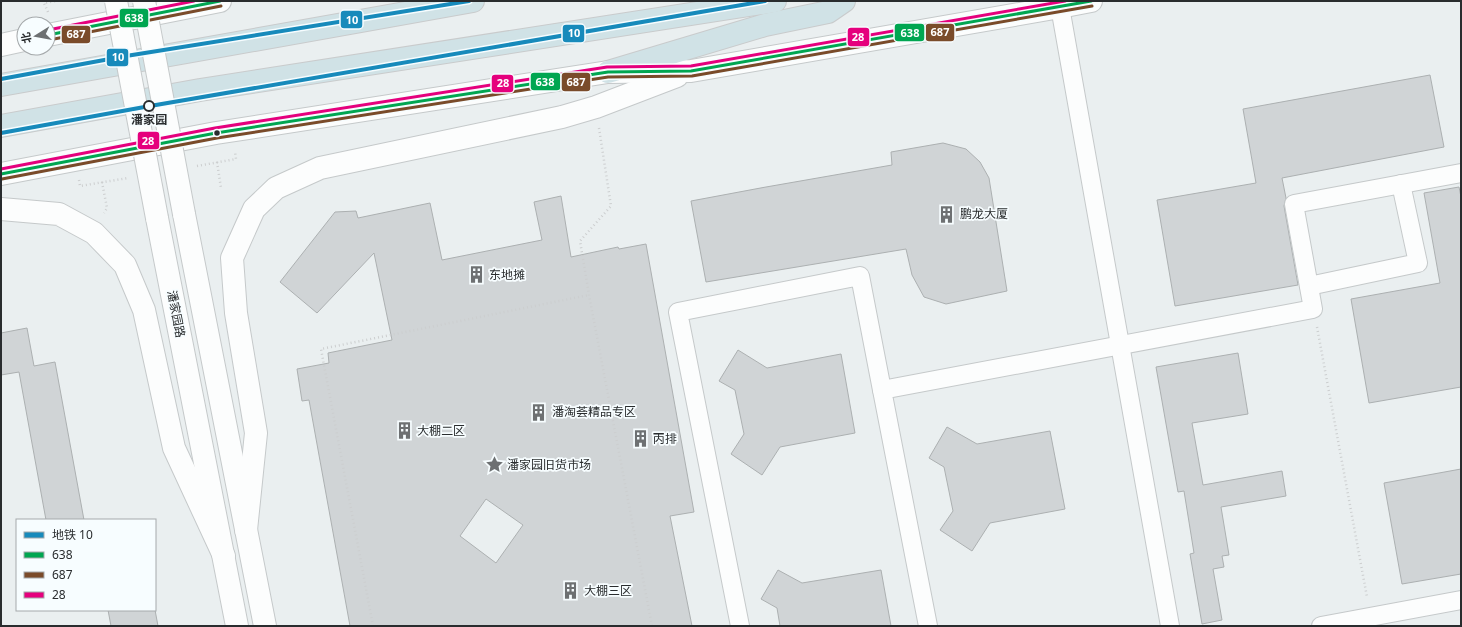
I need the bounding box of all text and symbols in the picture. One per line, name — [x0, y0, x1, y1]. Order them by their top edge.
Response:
line badge: 638 — [119, 8, 149, 28]
text: 638 — [125, 10, 143, 25]
line badge: 10 — [340, 10, 363, 29]
text: 10 — [346, 12, 358, 27]
north arrow — [16, 16, 56, 56]
line badge: 638 — [894, 23, 925, 42]
line badge: 687 — [925, 23, 955, 42]
line badge: 10 — [562, 24, 585, 43]
text: 687 — [931, 24, 949, 39]
line badge: 687 — [61, 25, 91, 44]
text: 10 — [568, 25, 580, 40]
text: 638 — [901, 25, 919, 40]
text: 687 — [67, 26, 85, 41]
line badge: 28 — [847, 27, 870, 47]
text: 28 — [852, 29, 864, 44]
text: 北 — [17, 31, 34, 45]
line badge: 10 — [106, 48, 129, 67]
text: 10 — [112, 49, 124, 64]
line badge: 638 — [530, 72, 561, 91]
line badge: 687 — [561, 72, 591, 92]
line badge: 28 — [491, 74, 514, 93]
text: 638 — [536, 74, 554, 89]
text: 687 — [567, 74, 585, 89]
text: 28 — [497, 75, 509, 90]
marker: 潘家园 — [143, 100, 155, 112]
place label: 潘家园 — [131, 111, 167, 128]
unlabelled marker — [212, 128, 222, 138]
line badge: 28 — [137, 131, 160, 150]
text: 28 — [142, 133, 154, 148]
building icon: 鹏龙大厦 — [937, 204, 957, 224]
place label: 鹏龙大厦 — [960, 205, 1008, 222]
building icon: 东地摊 — [466, 265, 486, 285]
place label: 东地摊 — [489, 266, 525, 283]
street label: 潘家园路 — [164, 289, 189, 339]
building icon: 潘淘荟精品专区 — [529, 402, 549, 422]
place label: 潘淘荟精品专区 — [552, 403, 636, 420]
building icon: 大棚二区 — [394, 421, 414, 441]
place label: 大棚二区 — [417, 422, 465, 439]
building icon: 丙排 — [630, 429, 650, 449]
place label: 丙排 — [653, 430, 677, 447]
place icon: 潘家园旧货市场 — [484, 455, 504, 475]
place label: 潘家园旧货市场 — [507, 456, 591, 473]
legend — [16, 519, 156, 611]
text: 地铁 10 — [52, 526, 93, 543]
text: 638 — [52, 546, 73, 563]
text: 687 — [52, 566, 73, 583]
building icon: 大棚三区 — [561, 581, 581, 601]
place label: 大棚三区 — [584, 582, 632, 599]
text: 28 — [52, 586, 66, 603]

